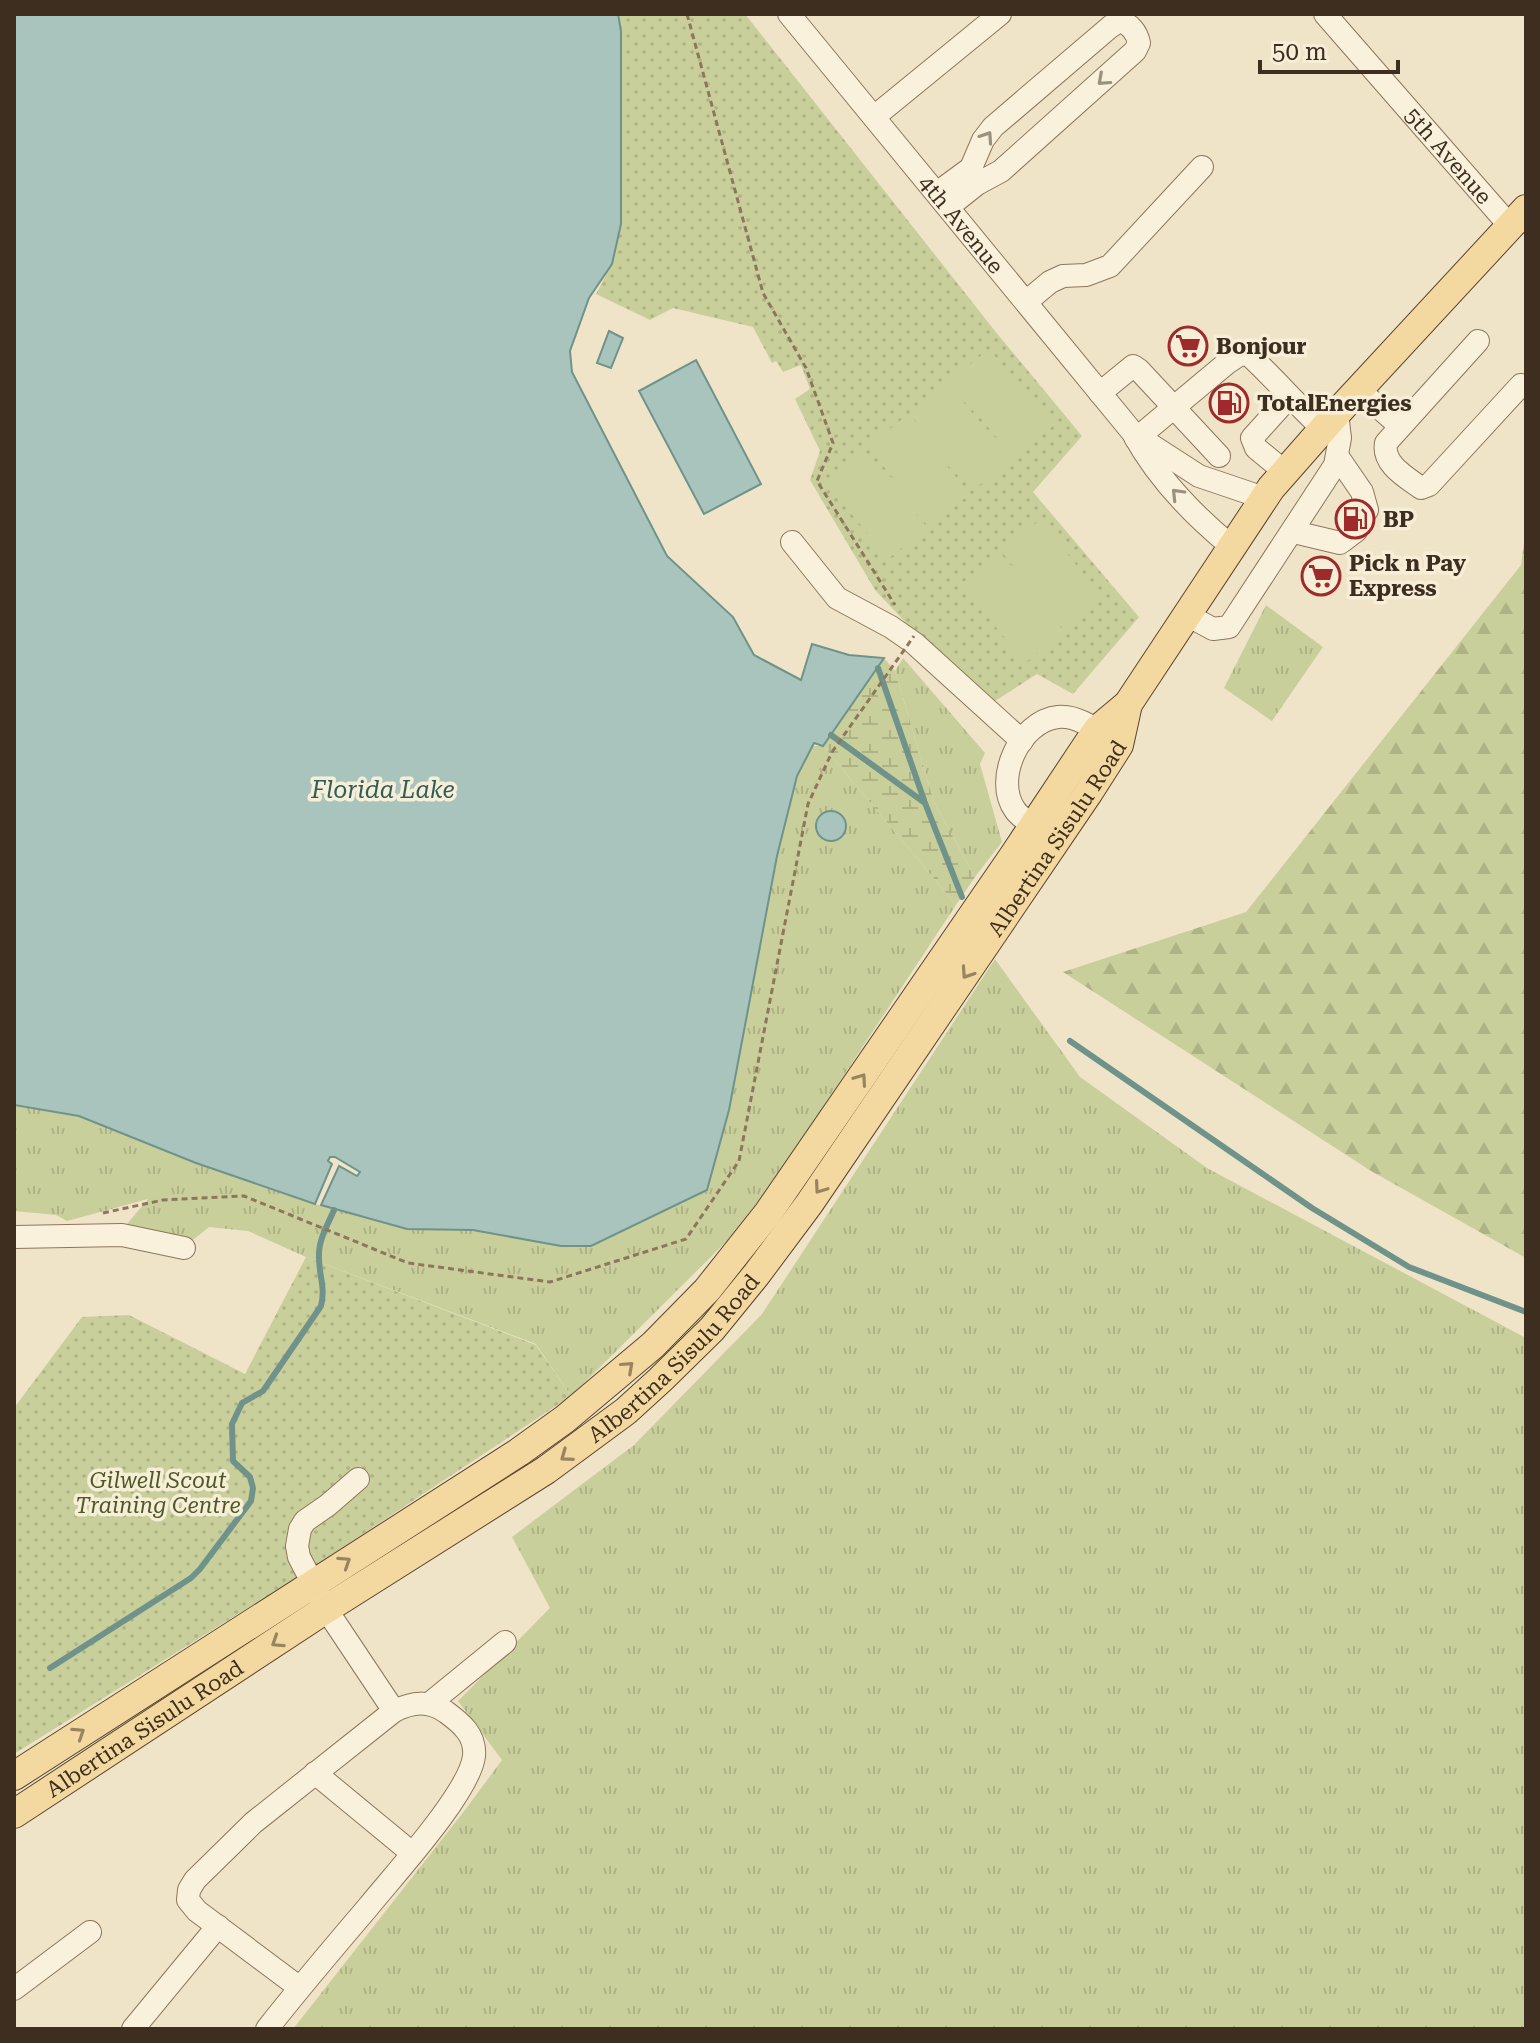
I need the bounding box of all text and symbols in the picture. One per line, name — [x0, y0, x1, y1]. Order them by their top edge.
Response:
scale bar — [1260, 24, 1398, 74]
text: 50 m — [1272, 38, 1327, 66]
one-way arrow — [1097, 70, 1112, 84]
street label: 5th Avenue — [1400, 103, 1497, 209]
one-way arrow — [978, 131, 993, 145]
street label: 4th Avenue — [914, 170, 1009, 278]
supermarket icon: Bonjour — [1167, 325, 1209, 367]
place label: Bonjour — [1216, 334, 1307, 359]
fuel station icon: TotalEnergies — [1208, 382, 1250, 424]
place label: TotalEnergies — [1257, 391, 1412, 416]
one-way arrow — [1171, 489, 1186, 503]
fuel station icon: BP — [1334, 498, 1376, 540]
place label: BP — [1383, 507, 1414, 532]
place label: Pick n Pay Express — [1349, 551, 1467, 601]
supermarket icon: Pick n Pay Express — [1300, 555, 1342, 597]
street label: Albertina Sisulu Road — [982, 736, 1131, 941]
water label: Florida Lake — [310, 776, 455, 804]
one-way arrow — [962, 964, 977, 978]
one-way arrow — [851, 1073, 866, 1087]
one-way arrow — [815, 1179, 830, 1193]
street label: Albertina Sisulu Road — [583, 1269, 764, 1447]
one-way arrow — [618, 1362, 633, 1377]
one-way arrow — [561, 1446, 575, 1461]
park label: Gilwell Scout Training Centre — [75, 1468, 241, 1518]
one-way arrow — [336, 1557, 351, 1572]
one-way arrow — [271, 1632, 285, 1647]
street label: Albertina Sisulu Road — [41, 1655, 247, 1802]
one-way arrow — [70, 1727, 85, 1742]

